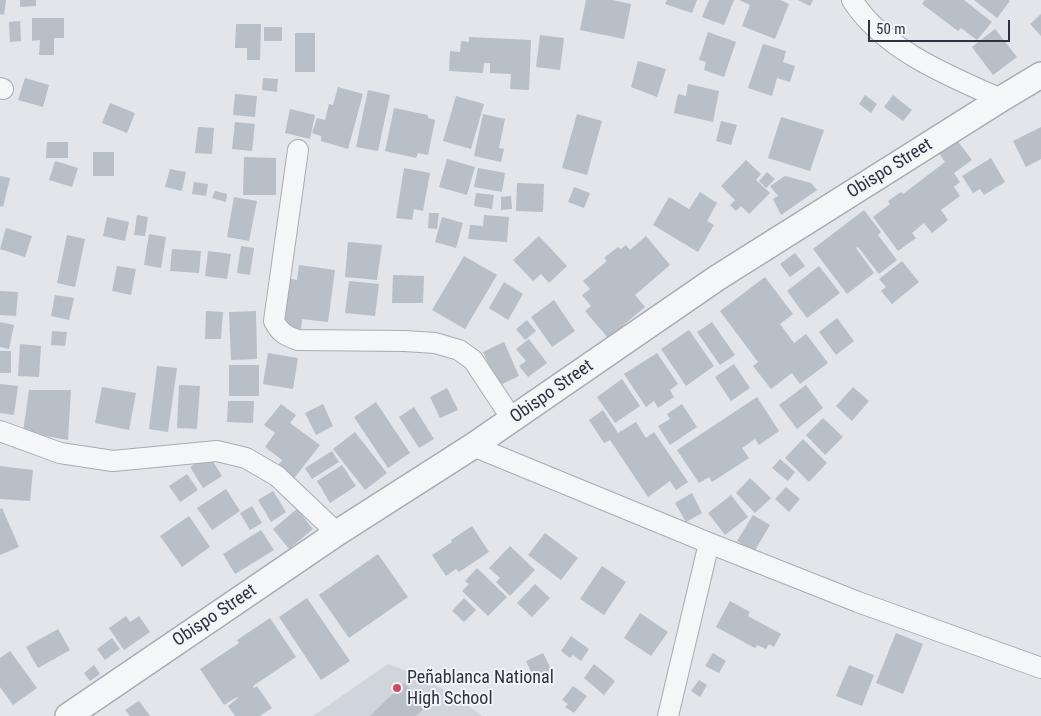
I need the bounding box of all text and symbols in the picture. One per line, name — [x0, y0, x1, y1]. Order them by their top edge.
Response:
scale bar — [871, 10, 1014, 42]
text: 50 m — [876, 20, 906, 38]
street label: Obispo Street — [843, 134, 937, 204]
street label: Obispo Street — [506, 356, 598, 428]
street label: Obispo Street — [169, 580, 261, 652]
place label: Peñablanca National High School — [407, 667, 554, 710]
marker: Peñablanca National High School — [391, 682, 403, 694]

